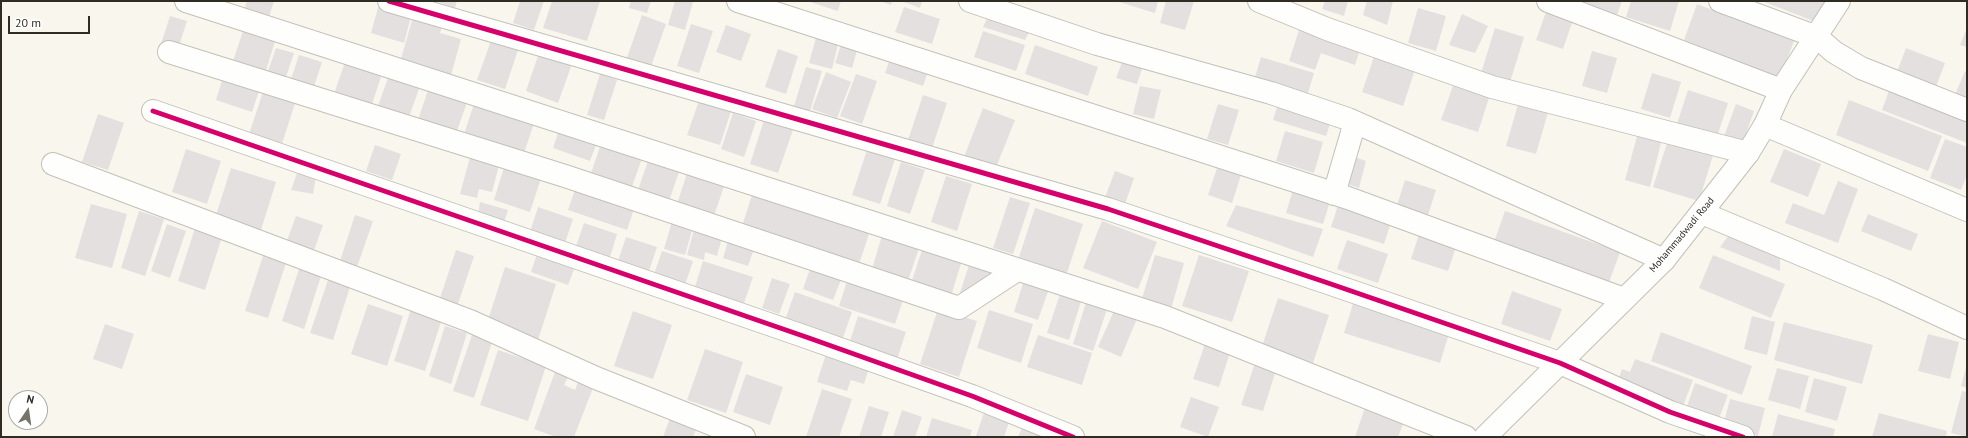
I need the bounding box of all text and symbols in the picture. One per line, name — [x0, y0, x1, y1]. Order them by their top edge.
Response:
scale bar — [10, 8, 92, 34]
text: 20 m — [15, 15, 41, 30]
street label: Mohammadwadi Road — [1647, 195, 1717, 275]
north arrow — [8, 390, 48, 430]
text: N — [25, 392, 36, 407]

